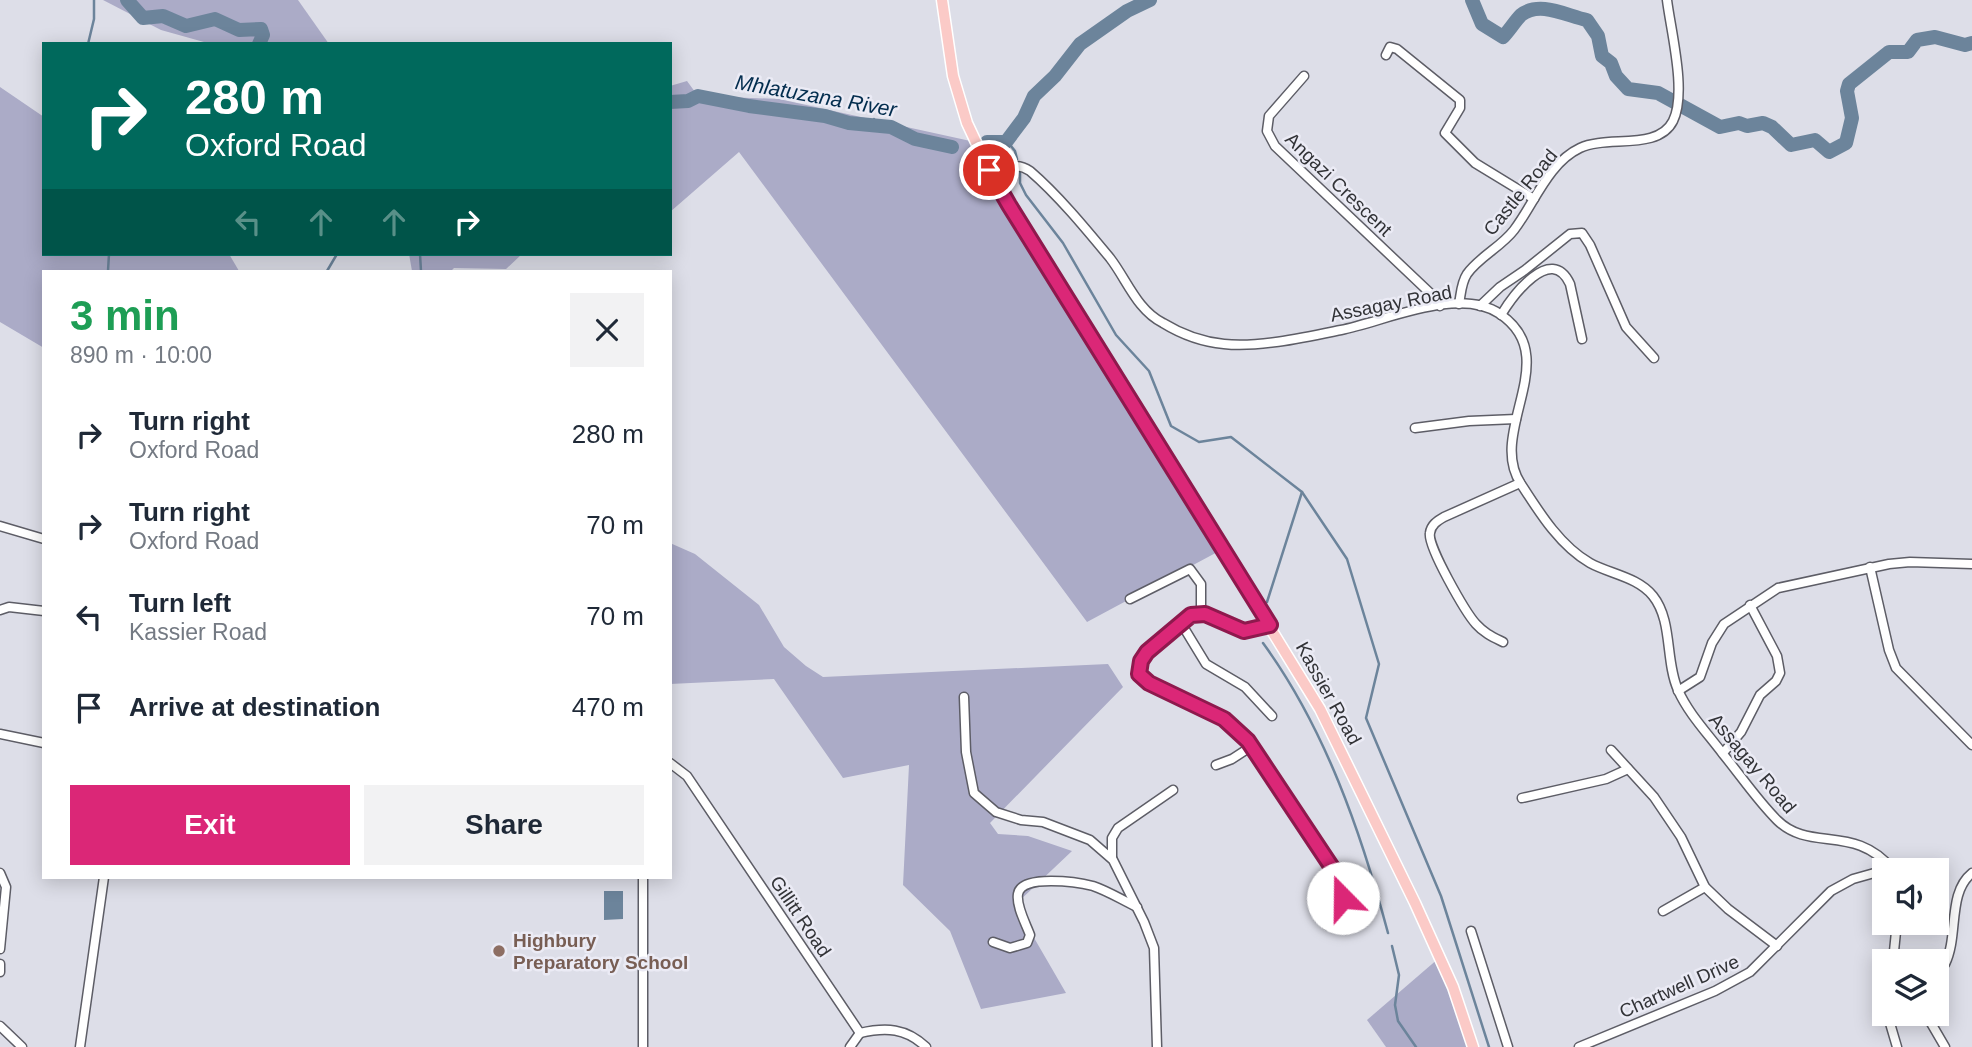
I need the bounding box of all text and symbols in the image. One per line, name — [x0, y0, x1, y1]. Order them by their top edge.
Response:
icon: right — [70, 70, 161, 161]
text: 280 m — [185, 70, 324, 124]
water label: Mhlatuzana River — [734, 70, 900, 121]
text: Oxford Road — [185, 127, 366, 163]
street label: Angazi Crescent — [1281, 128, 1397, 241]
pin — [959, 140, 1019, 200]
street label: Castle Road — [1479, 145, 1561, 240]
icon: arrive — [970, 151, 1008, 189]
icon: left — [229, 203, 267, 241]
icon: ahead — [302, 203, 340, 241]
icon: ahead — [375, 203, 413, 241]
icon: right — [448, 203, 486, 241]
street label: Assagay Road — [1328, 281, 1454, 326]
text: 3 min — [70, 292, 180, 339]
button: close — [570, 293, 644, 367]
text: 890 m · 10:00 — [70, 342, 212, 368]
text: Turn right — [129, 406, 250, 436]
icon: right — [70, 416, 108, 454]
text: 280 m — [572, 419, 644, 449]
text: Oxford Road — [129, 437, 259, 463]
text: Turn right — [129, 497, 250, 527]
icon: right — [70, 507, 108, 545]
text: 70 m — [586, 510, 644, 540]
text: Oxford Road — [129, 528, 259, 554]
text: Turn left — [129, 588, 231, 618]
icon: left — [70, 598, 108, 636]
text: 70 m — [586, 601, 644, 631]
text: Kassier Road — [129, 619, 267, 645]
street label: Kassier Road — [1292, 638, 1365, 748]
icon: arrive — [70, 689, 108, 727]
text: Arrive at destination — [129, 692, 380, 722]
text: 470 m — [572, 692, 644, 722]
street label: Assagay Road — [1705, 709, 1800, 817]
button: Exit — [70, 785, 350, 865]
button: Share — [364, 785, 644, 865]
map controls — [1872, 858, 1949, 1026]
button: sound — [1872, 858, 1949, 935]
position arrow — [1306, 861, 1380, 935]
street label: Gillitt Road — [766, 872, 835, 961]
place label: Highbury Preparatory School — [513, 930, 688, 973]
marker: Highbury Preparatory School — [491, 943, 507, 959]
button: layers — [1872, 949, 1949, 1026]
street label: Chartwell Drive — [1616, 951, 1742, 1022]

